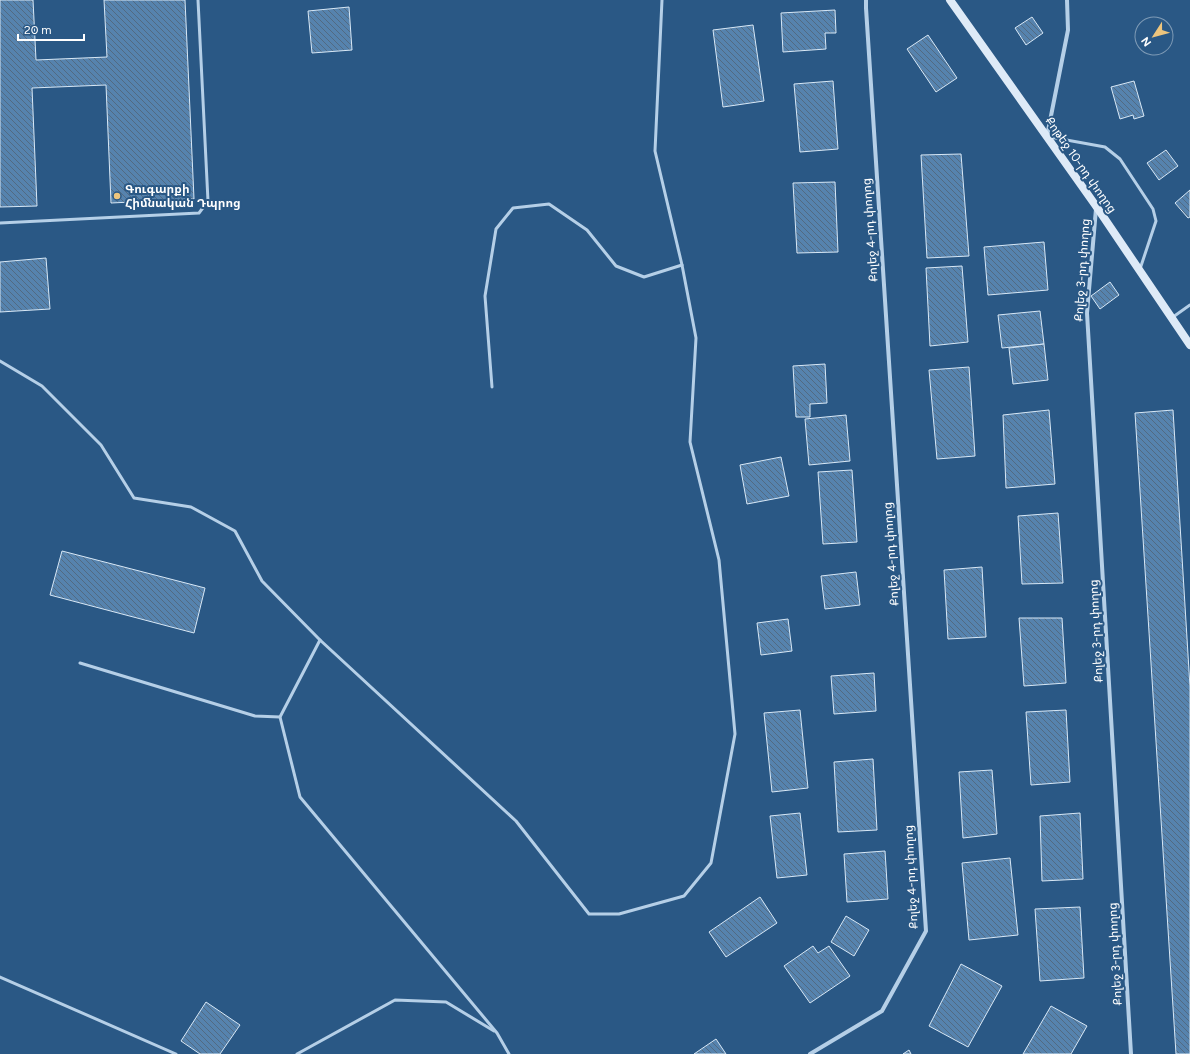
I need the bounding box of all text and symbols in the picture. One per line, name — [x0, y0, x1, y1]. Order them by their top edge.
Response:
scale bar — [18, 16, 84, 42]
north arrow — [1134, 16, 1174, 56]
text: 20 m — [24, 23, 52, 37]
text: N — [1139, 34, 1154, 49]
street label: Քոթեջ 10-րդ փողոց — [1043, 114, 1119, 216]
street label: Քոլեջ 4-րդ փողոց — [859, 178, 881, 282]
place label: Գուգարքի Հիմնական Դպրոց — [125, 182, 241, 210]
marker: Գուգարքի Հիմնական Դպրոց — [112, 191, 122, 201]
street label: Քոլեջ 3-րդ փողոց — [1071, 218, 1093, 322]
street label: Քոլեջ 4-րդ փողոց — [880, 502, 902, 606]
street label: Քոլեջ 3-րդ փողոց — [1086, 579, 1106, 683]
street label: Քոլեջ 4-րդ փողոց — [901, 825, 921, 929]
street label: Քոլեջ 3-րդ փողոց — [1105, 902, 1125, 1006]

